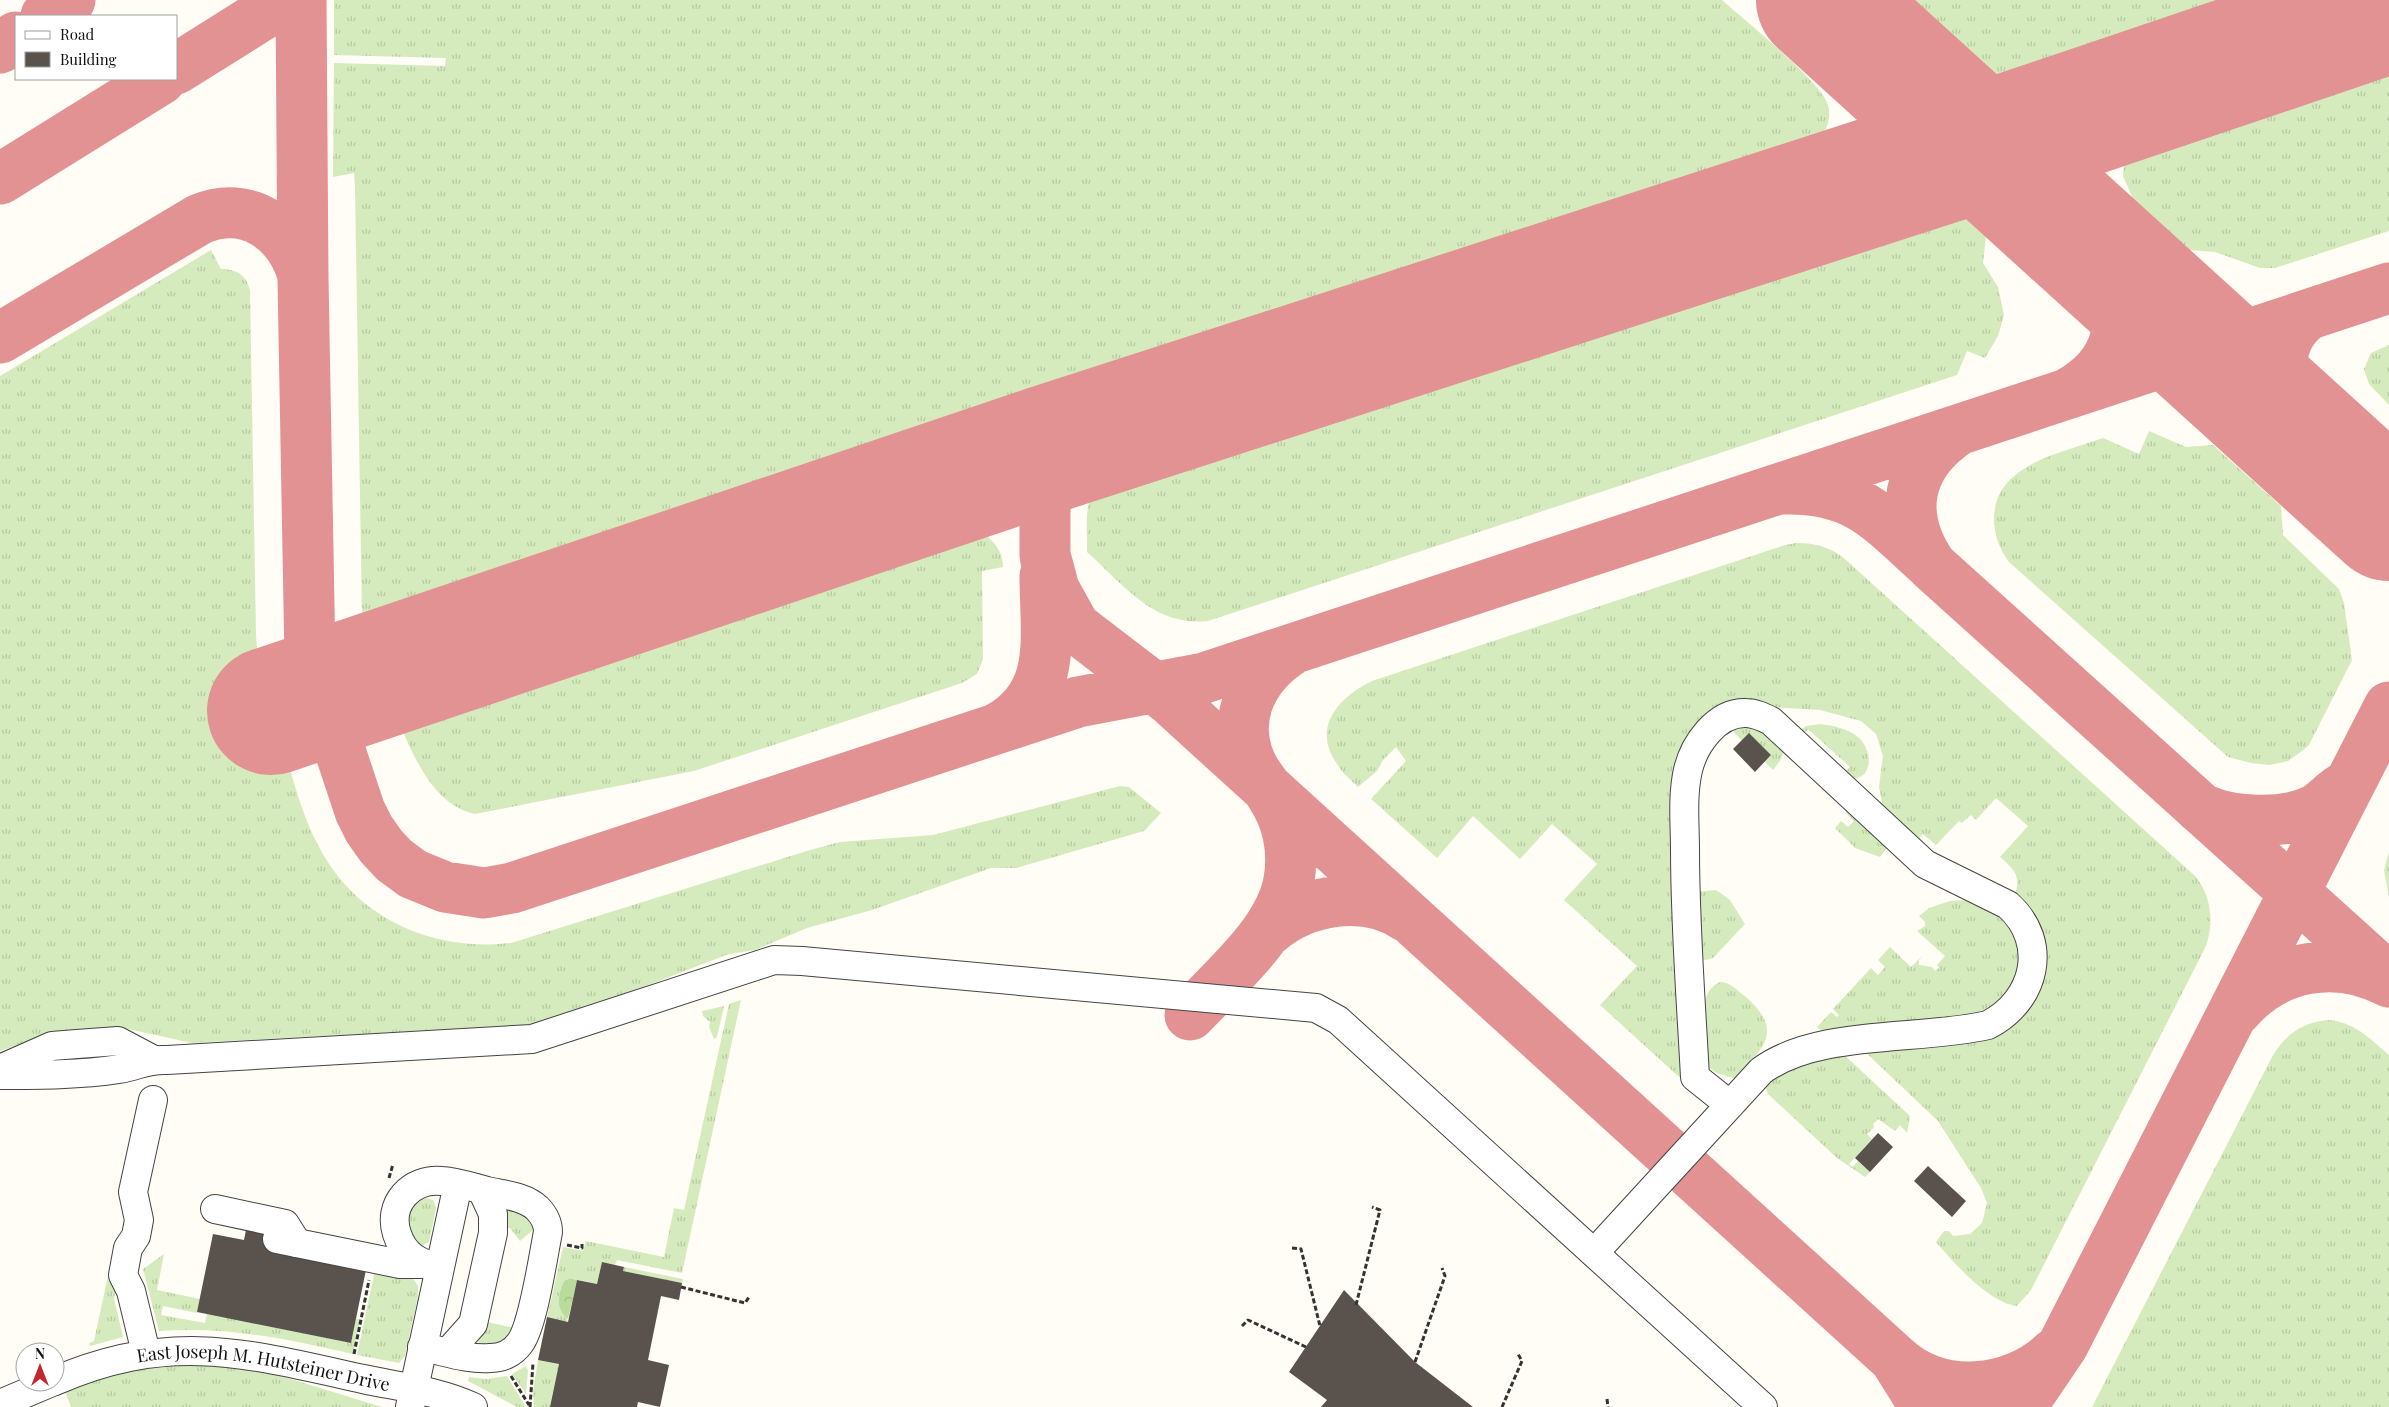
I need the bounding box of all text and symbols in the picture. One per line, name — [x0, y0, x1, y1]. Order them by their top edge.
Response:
legend — [15, 15, 178, 80]
text: Road — [60, 24, 94, 44]
text: Building — [60, 49, 117, 69]
street label: East Joseph M. Hutsteiner Drive — [135, 1339, 392, 1396]
north arrow — [15, 1342, 65, 1392]
text: N — [35, 1344, 45, 1363]

